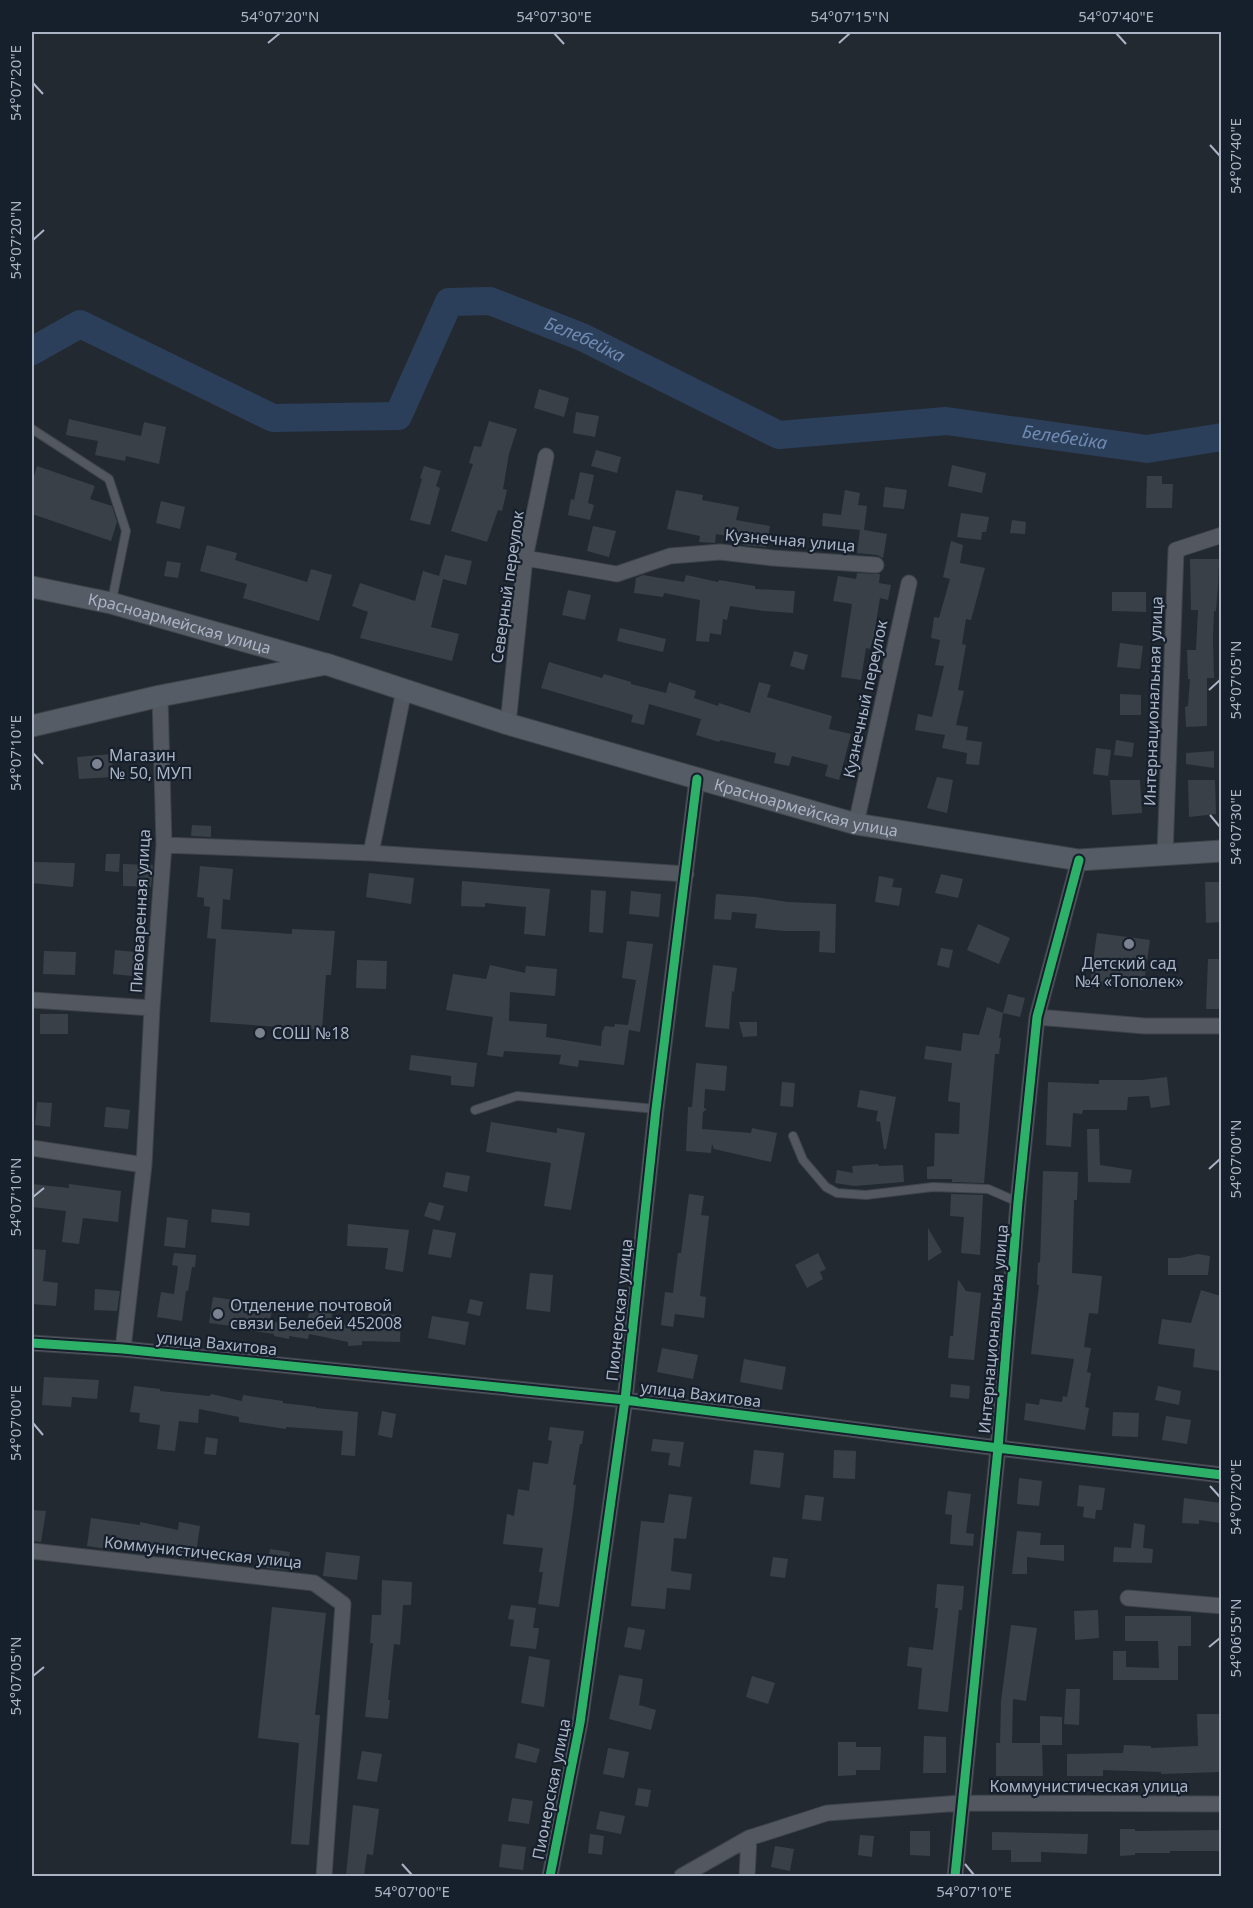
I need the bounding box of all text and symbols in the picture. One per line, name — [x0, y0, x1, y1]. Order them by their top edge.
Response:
text: 54°07'20"N — [241, 6, 319, 26]
text: 54°07'30"E — [516, 6, 592, 26]
text: 54°07'15"N — [811, 6, 889, 26]
text: 54°07'40"E — [1078, 6, 1154, 26]
text: 54°07'20"E — [5, 45, 25, 121]
text: 54°07'40"E — [1225, 118, 1245, 194]
text: 54°07'20"N — [5, 201, 25, 279]
water label: Белебейка — [541, 311, 629, 368]
water label: Белебейка — [1021, 419, 1109, 454]
street label: Северный переулок — [485, 509, 529, 665]
street label: Кузнечная улица — [724, 523, 856, 557]
street label: Красноармейская улица — [86, 588, 274, 659]
street label: Интернациональная улица — [1138, 596, 1168, 806]
street label: Кузнечный переулок — [837, 617, 893, 780]
text: 54°07'05"N — [1225, 641, 1245, 719]
text: 54°07'10"E — [5, 715, 25, 791]
place label: Магазин № 50, МУП — [109, 744, 192, 784]
marker: Магазин № 50, МУП — [90, 757, 104, 771]
street label: Красноармейская улица — [712, 773, 900, 842]
text: 54°07'30"E — [1225, 789, 1245, 865]
street label: Пивоваренная улица — [125, 829, 155, 993]
marker: Детский сад №4 «Тополек» — [1122, 937, 1136, 951]
place label: Детский сад №4 «Тополек» — [1074, 952, 1184, 992]
place label: СОШ №18 — [272, 1022, 349, 1044]
marker: СОШ №18 — [253, 1026, 267, 1040]
text: 54°07'00"N — [1225, 1120, 1245, 1198]
text: 54°07'10"N — [5, 1158, 25, 1236]
street label: Интернациональная улица — [973, 1223, 1013, 1435]
street label: Пионерская улица — [601, 1238, 637, 1382]
place label: Отделение почтовой связи Белебей 452008 — [230, 1294, 402, 1334]
marker: Отделение почтовой связи Белебей 452008 — [211, 1307, 225, 1321]
street label: улица Вахитова — [156, 1326, 278, 1360]
street label: улица Вахитова — [639, 1376, 763, 1412]
text: 54°07'00"E — [5, 1385, 25, 1461]
text: 54°07'20"E — [1225, 1459, 1245, 1535]
street label: Коммунистическая улица — [103, 1531, 303, 1573]
text: 54°06'55"N — [1225, 1599, 1245, 1677]
text: 54°07'05"N — [5, 1637, 25, 1715]
street label: Пионерская улица — [527, 1717, 575, 1861]
street label: Коммунистическая улица — [990, 1775, 1188, 1797]
text: 54°07'00"E — [374, 1881, 450, 1901]
text: 54°07'10"E — [936, 1881, 1012, 1901]

